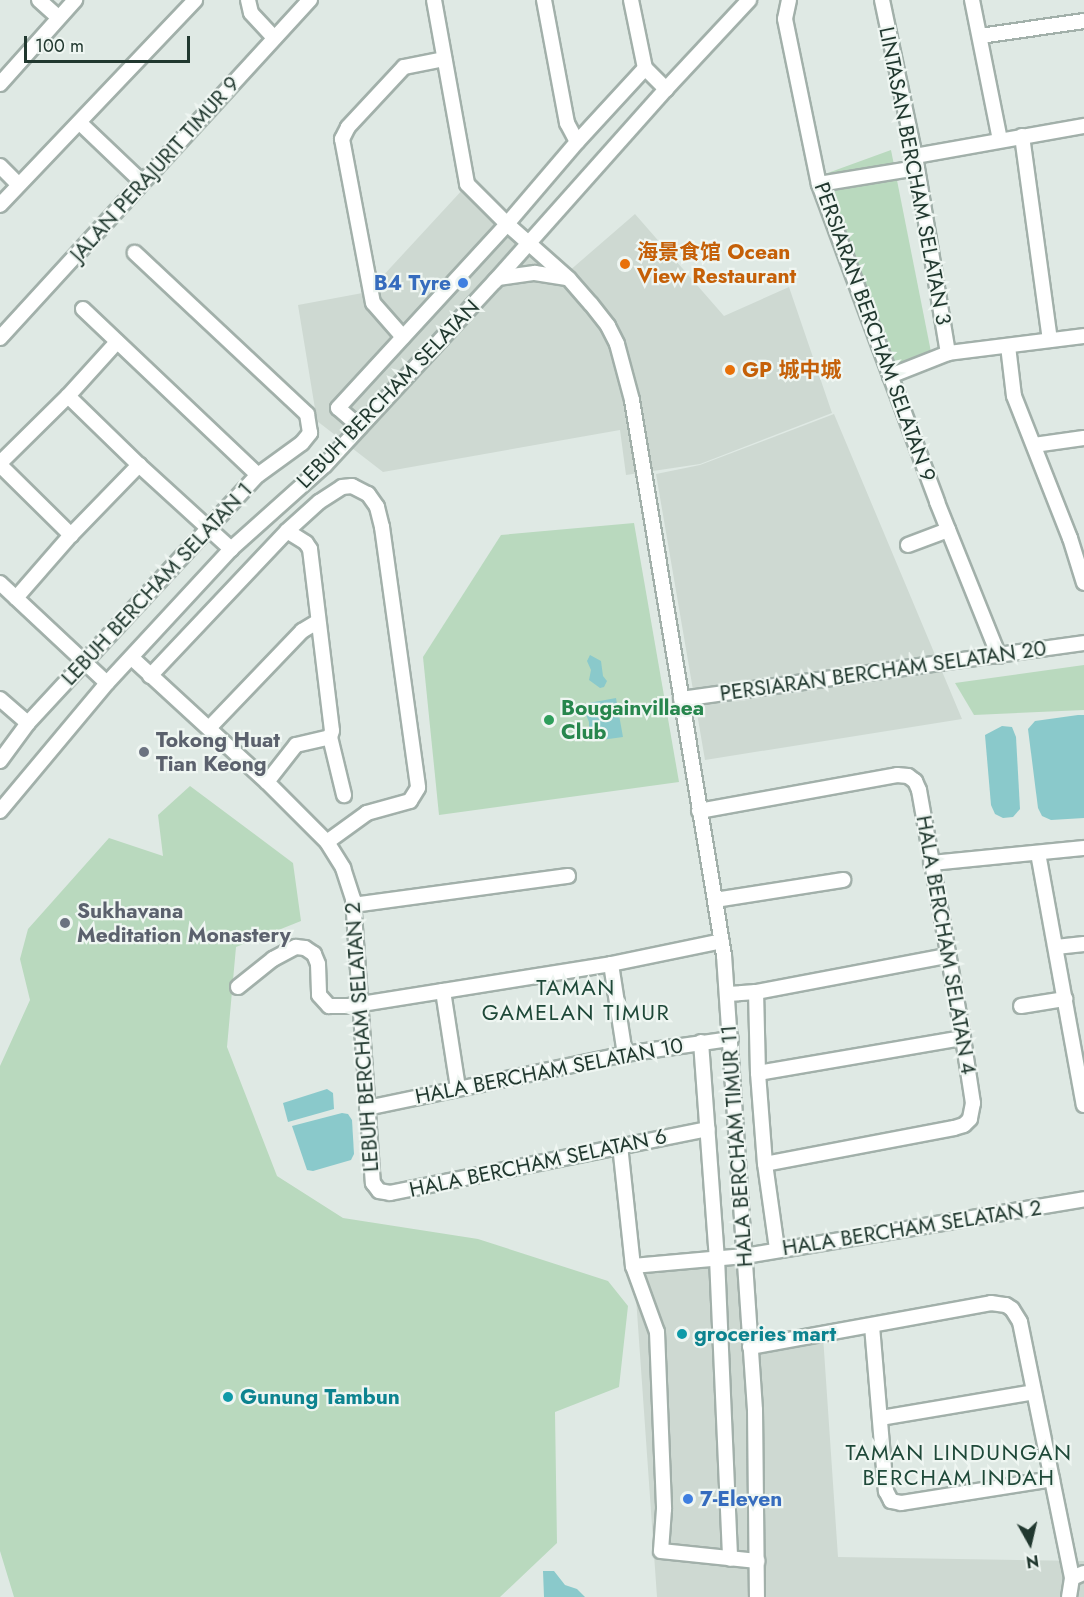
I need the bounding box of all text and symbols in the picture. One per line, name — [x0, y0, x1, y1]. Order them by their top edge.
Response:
scale bar — [27, 24, 194, 62]
street label: LINTASAN BERCHAM SELATAN 3 — [874, 25, 956, 327]
text: 100 m — [35, 33, 84, 59]
street label: JALAN PERAJURIT TIMUR 9 — [65, 71, 245, 267]
street label: PERSIARAN BERCHAM SELATAN 9 — [809, 179, 941, 485]
place label: 海景食馆 Ocean View Restaurant — [637, 239, 796, 289]
marker: 海景食馆 Ocean View Restaurant — [618, 257, 632, 271]
place label: B4 Tyre — [374, 270, 451, 296]
marker: B4 Tyre — [456, 276, 470, 290]
street label: LEBUH BERCHAM SELATAN — [291, 295, 485, 493]
place label: GP 城中城 — [742, 357, 841, 383]
marker: GP 城中城 — [723, 363, 737, 377]
street label: LEBUH BERCHAM SELATAN 1 — [56, 477, 258, 691]
street label: PERSIARAN BERCHAM SELATAN 20 — [718, 636, 1048, 706]
place label: Bougainvillaea Club — [561, 695, 704, 745]
marker: Bougainvillaea Club — [542, 713, 556, 727]
place label: Tokong Huat Tian Keong — [156, 727, 280, 777]
marker: Tokong Huat Tian Keong — [137, 745, 151, 759]
street label: HALA BERCHAM SELATAN 4 — [911, 814, 981, 1076]
place label: Sukhavana Meditation Monastery — [77, 898, 291, 948]
street label: LEBUH BERCHAM SELATAN 2 — [340, 901, 384, 1173]
marker: Sukhavana Meditation Monastery — [58, 916, 72, 930]
district label: TAMAN GAMELAN TIMUR — [482, 974, 670, 1026]
street label: HALA BERCHAM TIMUR 11 — [716, 1024, 758, 1268]
street label: HALA BERCHAM SELATAN 10 — [413, 1033, 685, 1109]
street label: HALA BERCHAM SELATAN 6 — [407, 1123, 669, 1203]
street label: HALA BERCHAM SELATAN 2 — [780, 1195, 1044, 1261]
place label: groceries mart — [694, 1321, 836, 1347]
marker: groceries mart — [675, 1327, 689, 1341]
place label: Gunung Tambun — [240, 1384, 400, 1410]
marker: Gunung Tambun — [221, 1390, 235, 1404]
district label: TAMAN LINDUNGAN BERCHAM INDAH — [845, 1439, 1073, 1490]
place label: 7-Eleven — [700, 1486, 782, 1512]
marker: 7-Eleven — [681, 1492, 695, 1506]
north arrow — [1000, 1513, 1060, 1573]
text: N — [1025, 1549, 1040, 1574]

